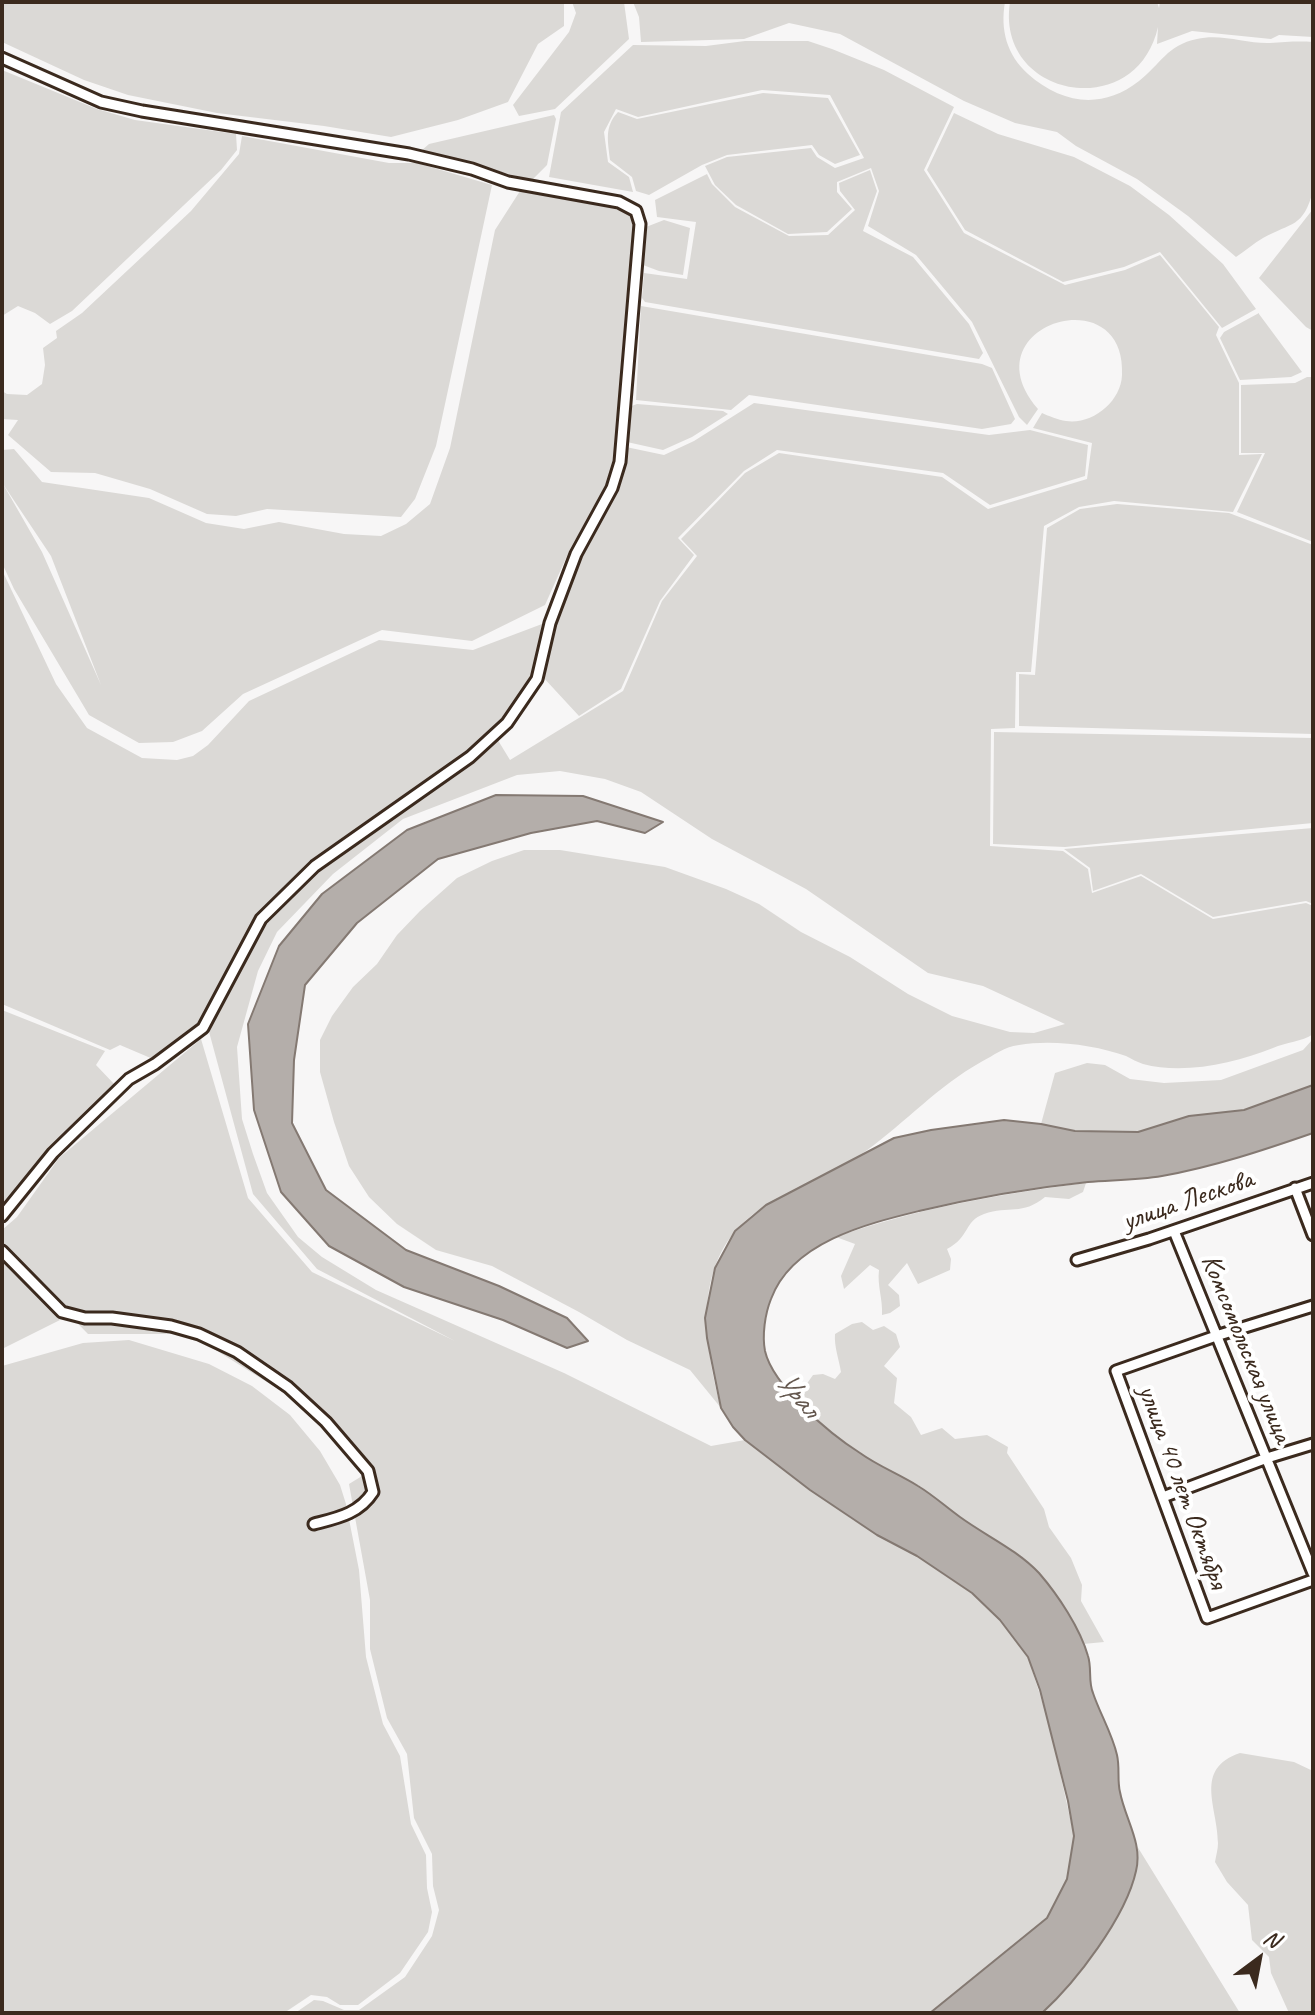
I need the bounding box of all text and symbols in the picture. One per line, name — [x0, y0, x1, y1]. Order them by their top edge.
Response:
street label: улица Лескова — [1118, 1163, 1258, 1239]
street label: Комсомольская улица — [1193, 1250, 1299, 1448]
water label: Урал — [767, 1365, 827, 1425]
street label: улица 40 лет Октября — [1130, 1381, 1234, 1593]
north arrow — [1219, 1919, 1299, 1999]
text: N — [1259, 1923, 1285, 1954]

